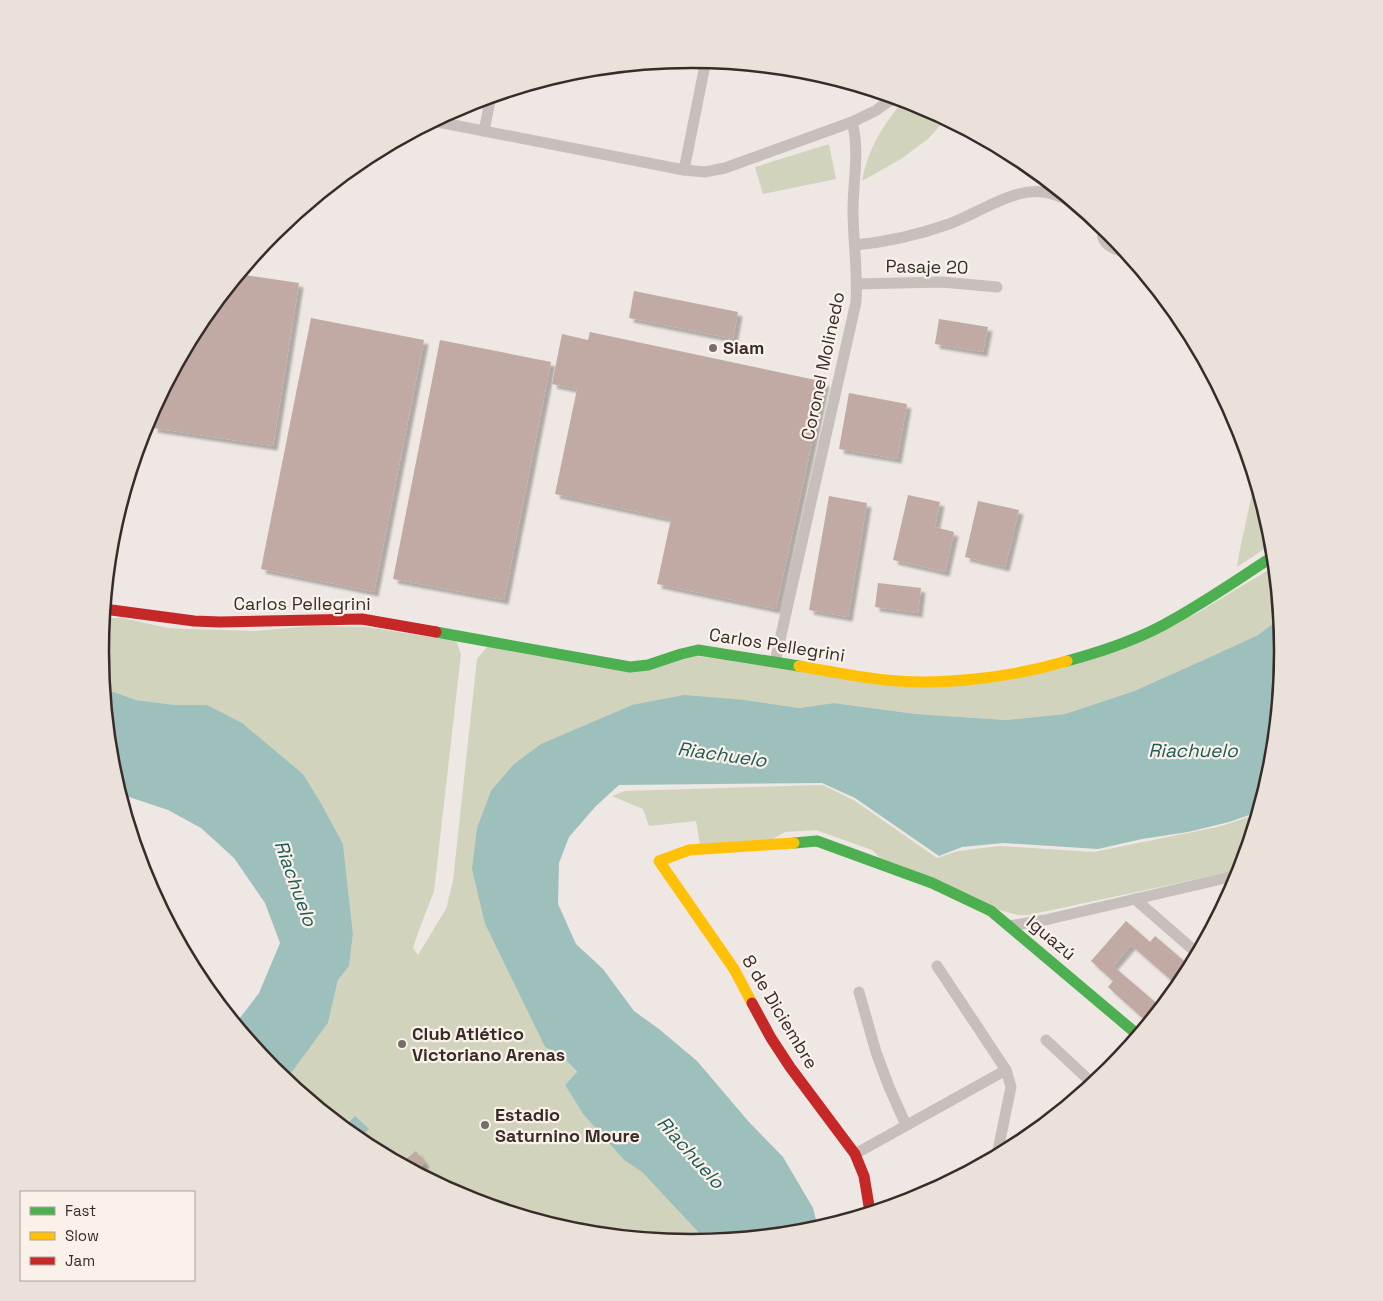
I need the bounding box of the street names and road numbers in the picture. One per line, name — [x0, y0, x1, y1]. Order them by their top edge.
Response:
street label: Pasaje 20 — [885, 254, 969, 279]
street label: Coronel Molinedo — [796, 290, 849, 442]
street label: Carlos Pellegrini — [233, 592, 371, 615]
street label: Carlos Pellegrini — [708, 622, 847, 667]
street label: Iguazú — [1022, 910, 1081, 965]
street label: 8 de Diciembre — [737, 950, 824, 1073]

